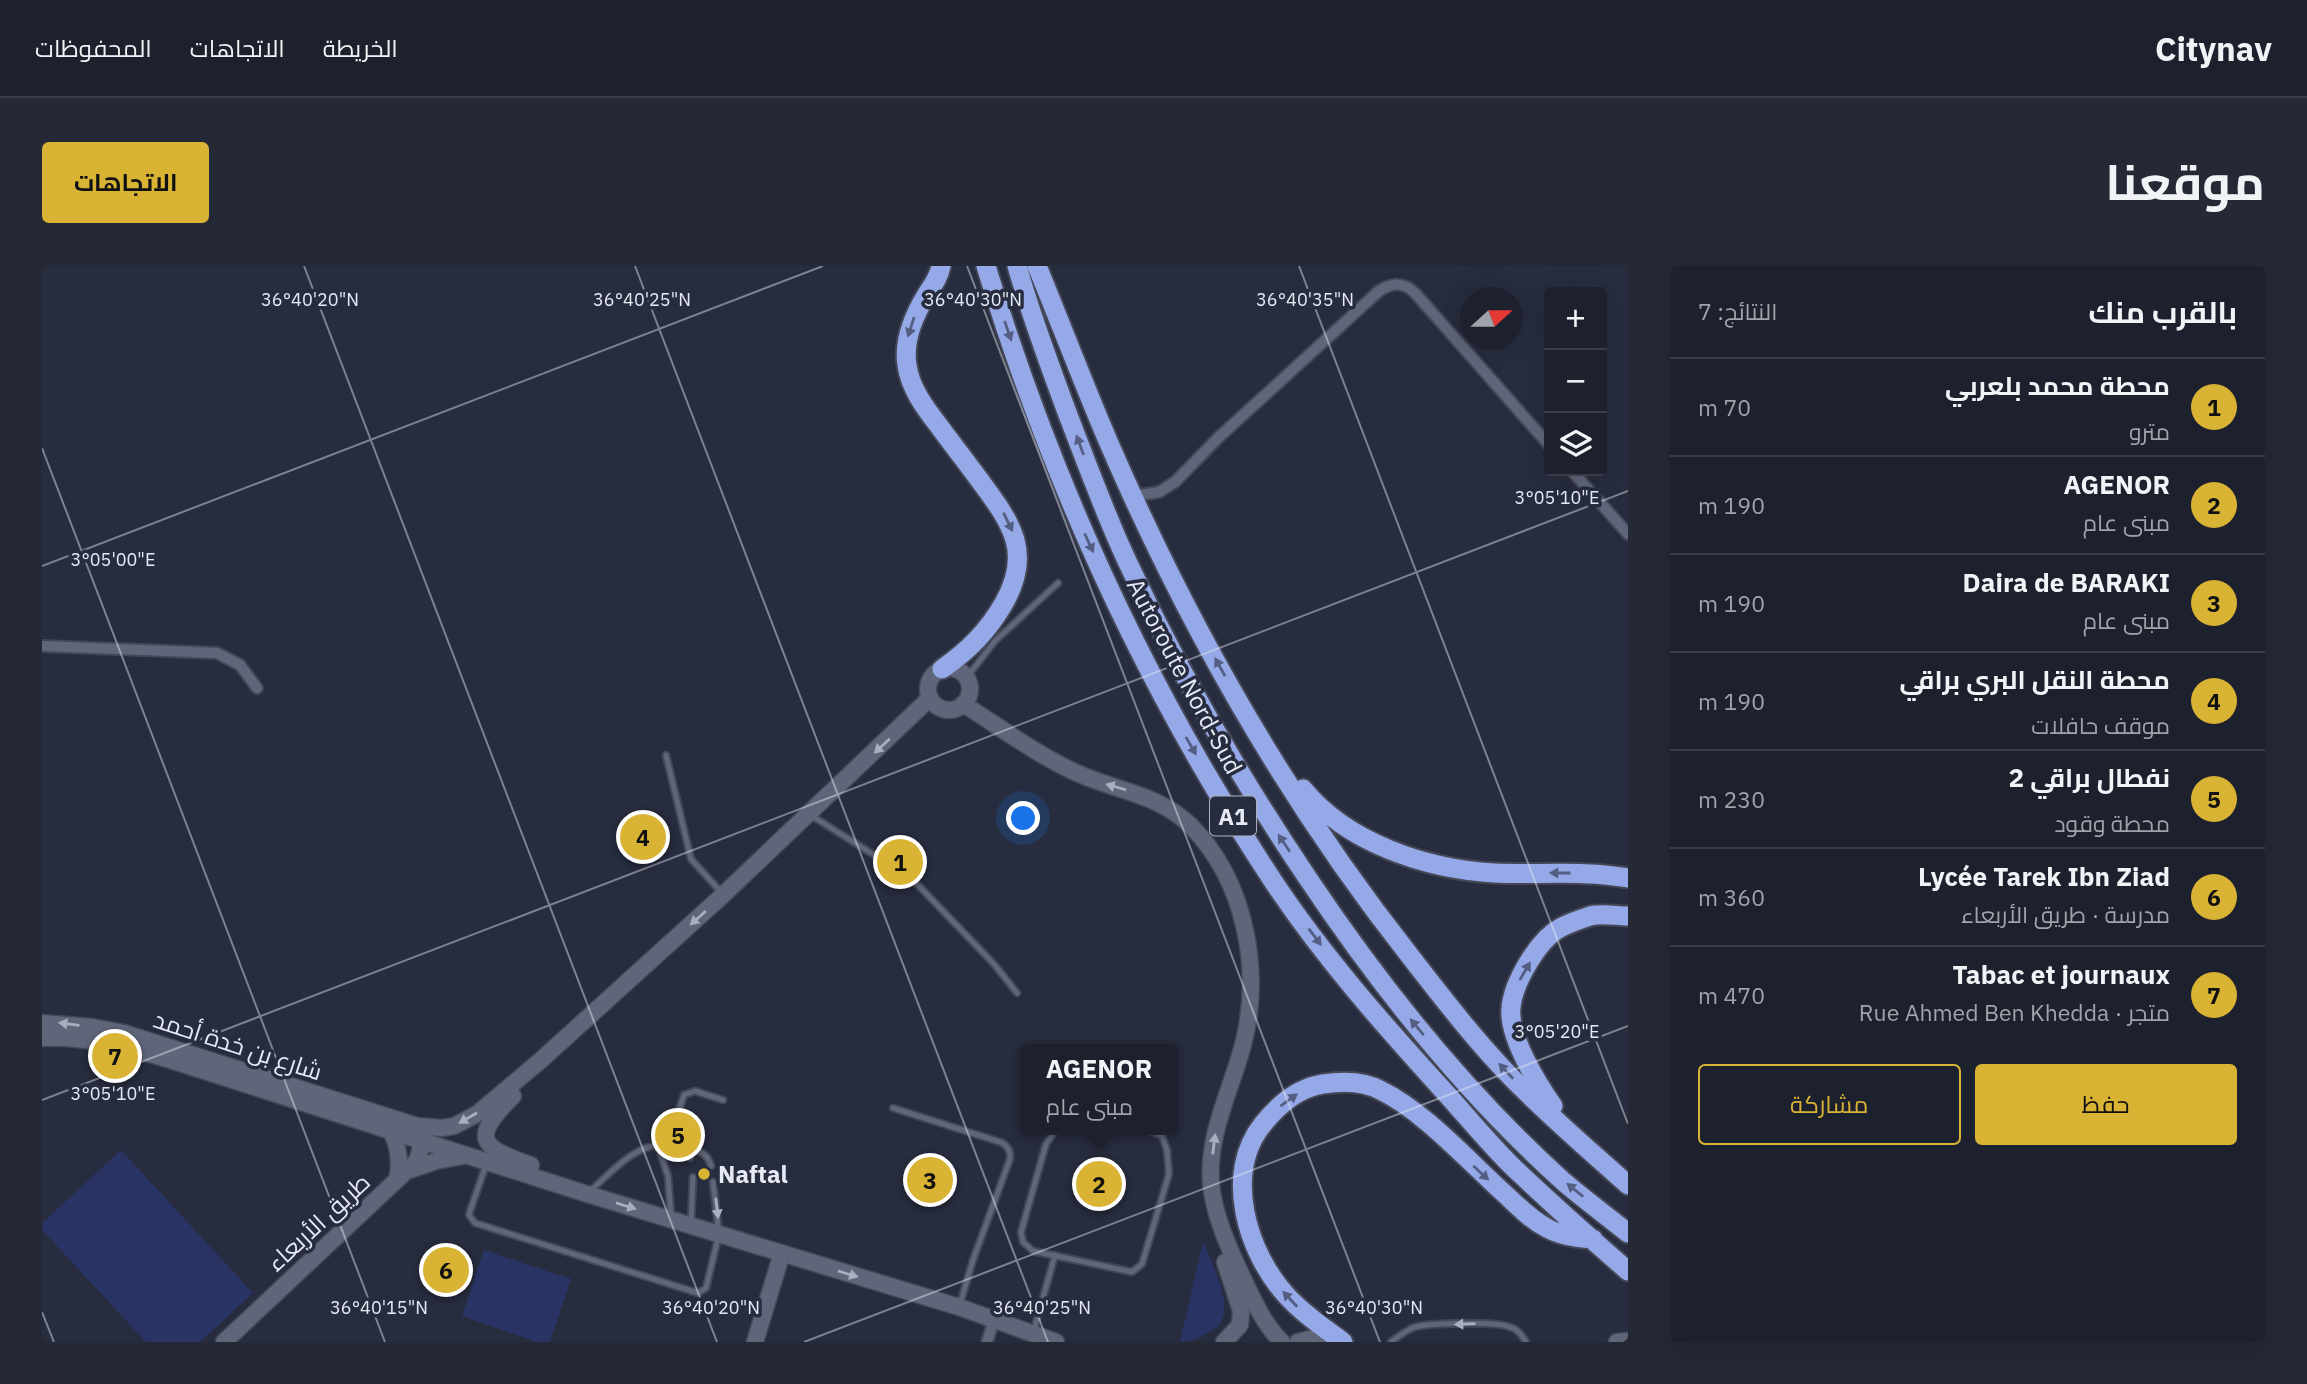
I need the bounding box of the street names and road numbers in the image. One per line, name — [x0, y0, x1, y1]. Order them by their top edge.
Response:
street label: Autoroute Nord-Sud — [1120, 573, 1250, 779]
road number: A1 — [1210, 796, 1256, 836]
street label: شارع بن خدة أحمد — [149, 1003, 326, 1088]
street label: طريق الأربعاء — [259, 1166, 377, 1278]

